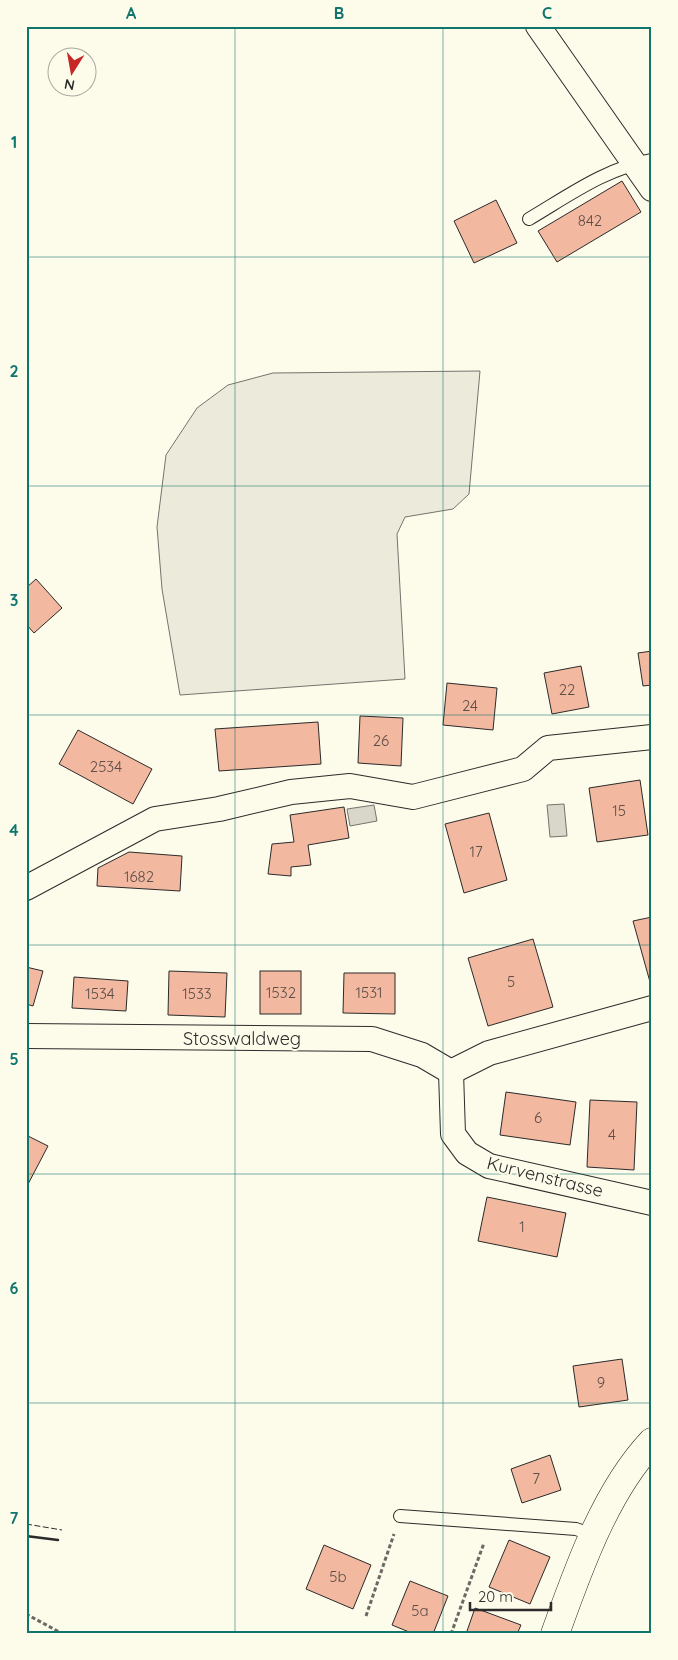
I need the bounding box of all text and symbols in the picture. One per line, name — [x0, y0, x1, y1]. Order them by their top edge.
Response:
text: A — [126, 3, 137, 23]
text: B — [334, 3, 344, 23]
text: C — [542, 3, 552, 23]
north arrow — [48, 48, 98, 98]
text: N — [63, 75, 76, 95]
text: 1 — [11, 132, 17, 152]
house number: 842 — [578, 211, 602, 230]
text: 2 — [9, 361, 19, 381]
text: 3 — [10, 590, 18, 610]
house number: 22 — [559, 680, 575, 699]
house number: 24 — [462, 696, 478, 715]
house number: 26 — [373, 731, 389, 750]
house number: 2534 — [90, 757, 122, 776]
house number: 15 — [612, 801, 626, 820]
text: 4 — [9, 820, 19, 840]
house number: 17 — [469, 842, 483, 861]
house number: 1682 — [124, 867, 154, 886]
house number: 5 — [507, 972, 515, 991]
house number: 1532 — [266, 983, 296, 1002]
house number: 1531 — [355, 983, 383, 1002]
house number: 1534 — [85, 984, 115, 1003]
house number: 1533 — [182, 984, 212, 1003]
street label: Stosswaldweg — [183, 1027, 301, 1050]
text: 5 — [9, 1049, 19, 1069]
house number: 6 — [534, 1108, 542, 1127]
house number: 4 — [608, 1125, 616, 1144]
street label: Kurvenstrasse — [484, 1151, 606, 1202]
house number: 1 — [519, 1217, 525, 1236]
text: 6 — [10, 1278, 19, 1298]
house number: 9 — [597, 1373, 605, 1392]
house number: 7 — [532, 1469, 540, 1488]
text: 7 — [10, 1508, 19, 1528]
house number: 5b — [329, 1567, 347, 1586]
scale bar — [470, 1580, 552, 1612]
text: 20 m — [478, 1587, 513, 1606]
house number: 5a — [411, 1601, 429, 1620]

